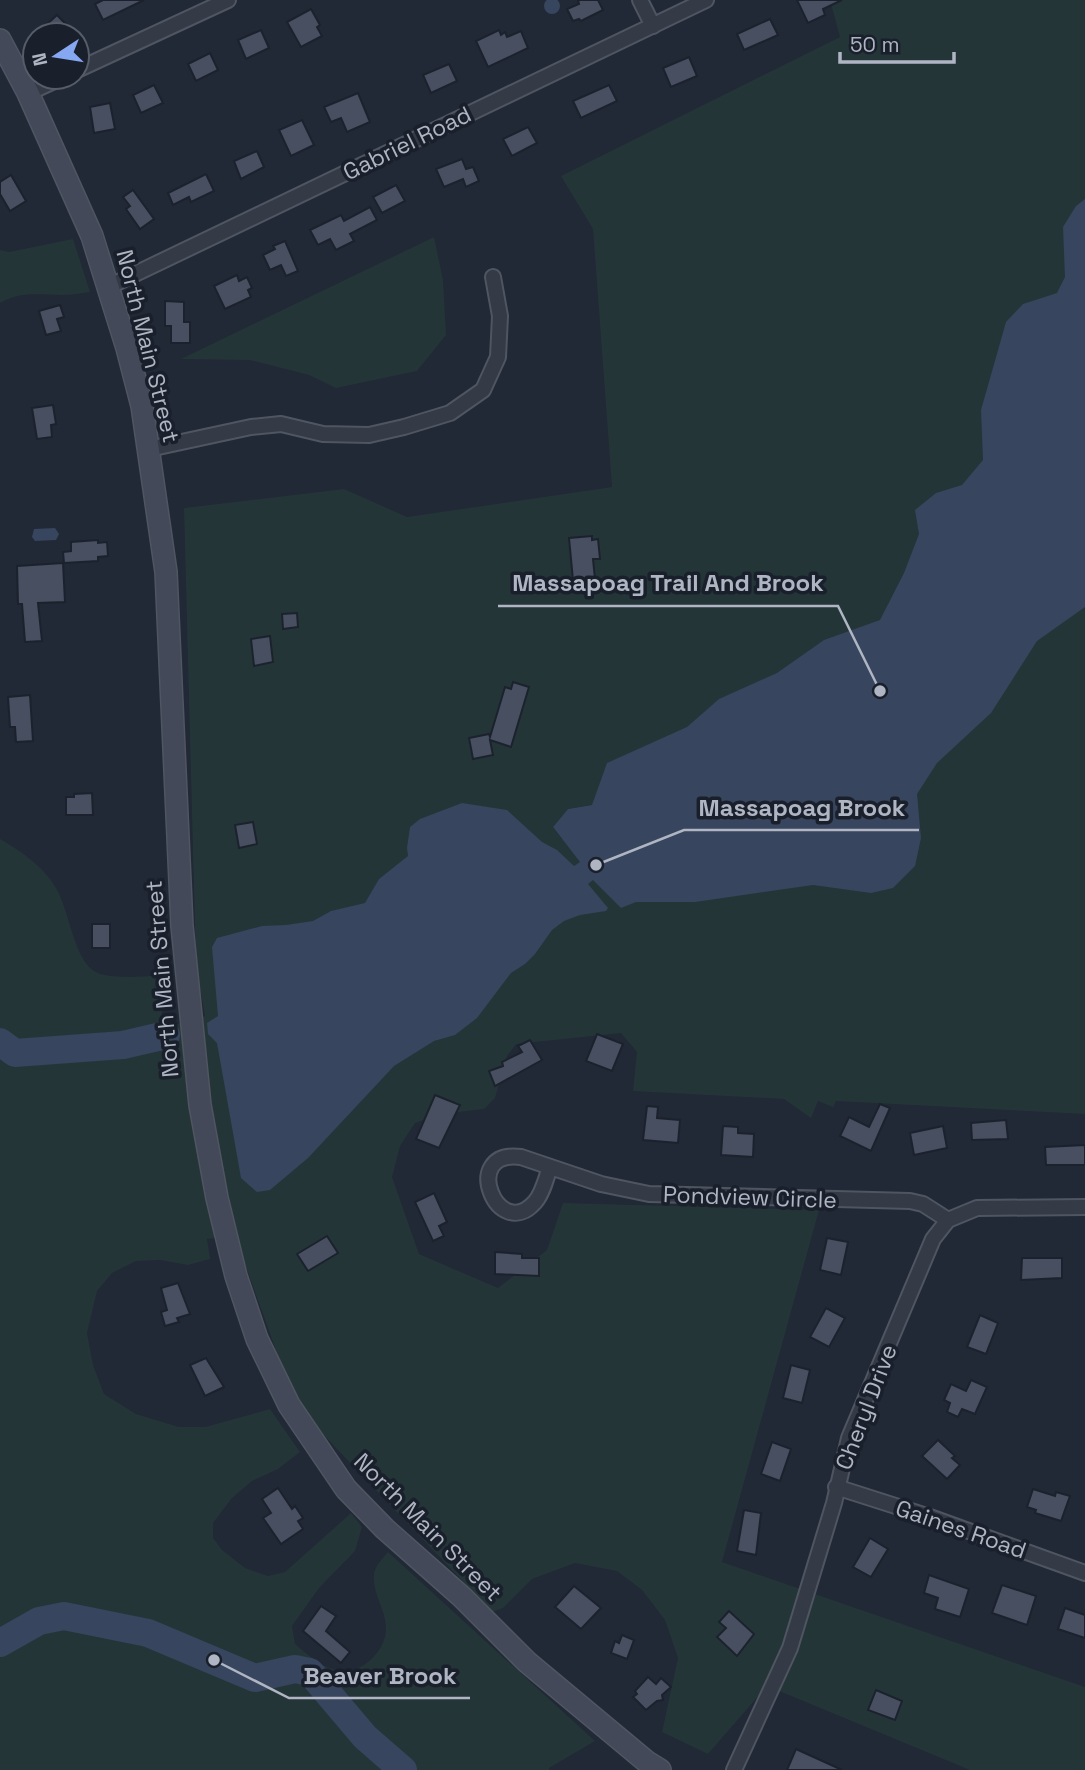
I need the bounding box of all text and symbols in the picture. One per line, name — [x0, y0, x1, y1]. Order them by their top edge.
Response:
north arrow — [21, 21, 91, 91]
scale bar — [840, 21, 954, 65]
text: 50 m — [850, 31, 900, 58]
text: N — [26, 51, 53, 68]
street label: Gabriel Road — [338, 99, 476, 187]
street label: North Main Street — [110, 246, 186, 446]
callout: Massapoag Trail And Brook — [498, 561, 838, 606]
text: Massapoag Trail And Brook — [512, 567, 824, 598]
callout: Massapoag Brook — [684, 785, 919, 830]
text: Massapoag Brook — [699, 792, 906, 823]
street label: North Main Street — [138, 879, 186, 1079]
street label: Pondview Circle — [663, 1179, 837, 1215]
street label: Cheryl Drive — [828, 1340, 904, 1474]
street label: North Main Street — [347, 1446, 509, 1608]
street label: Gaines Road — [892, 1493, 1030, 1565]
callout: Beaver Brook — [289, 1653, 470, 1698]
text: Beaver Brook — [303, 1660, 457, 1691]

